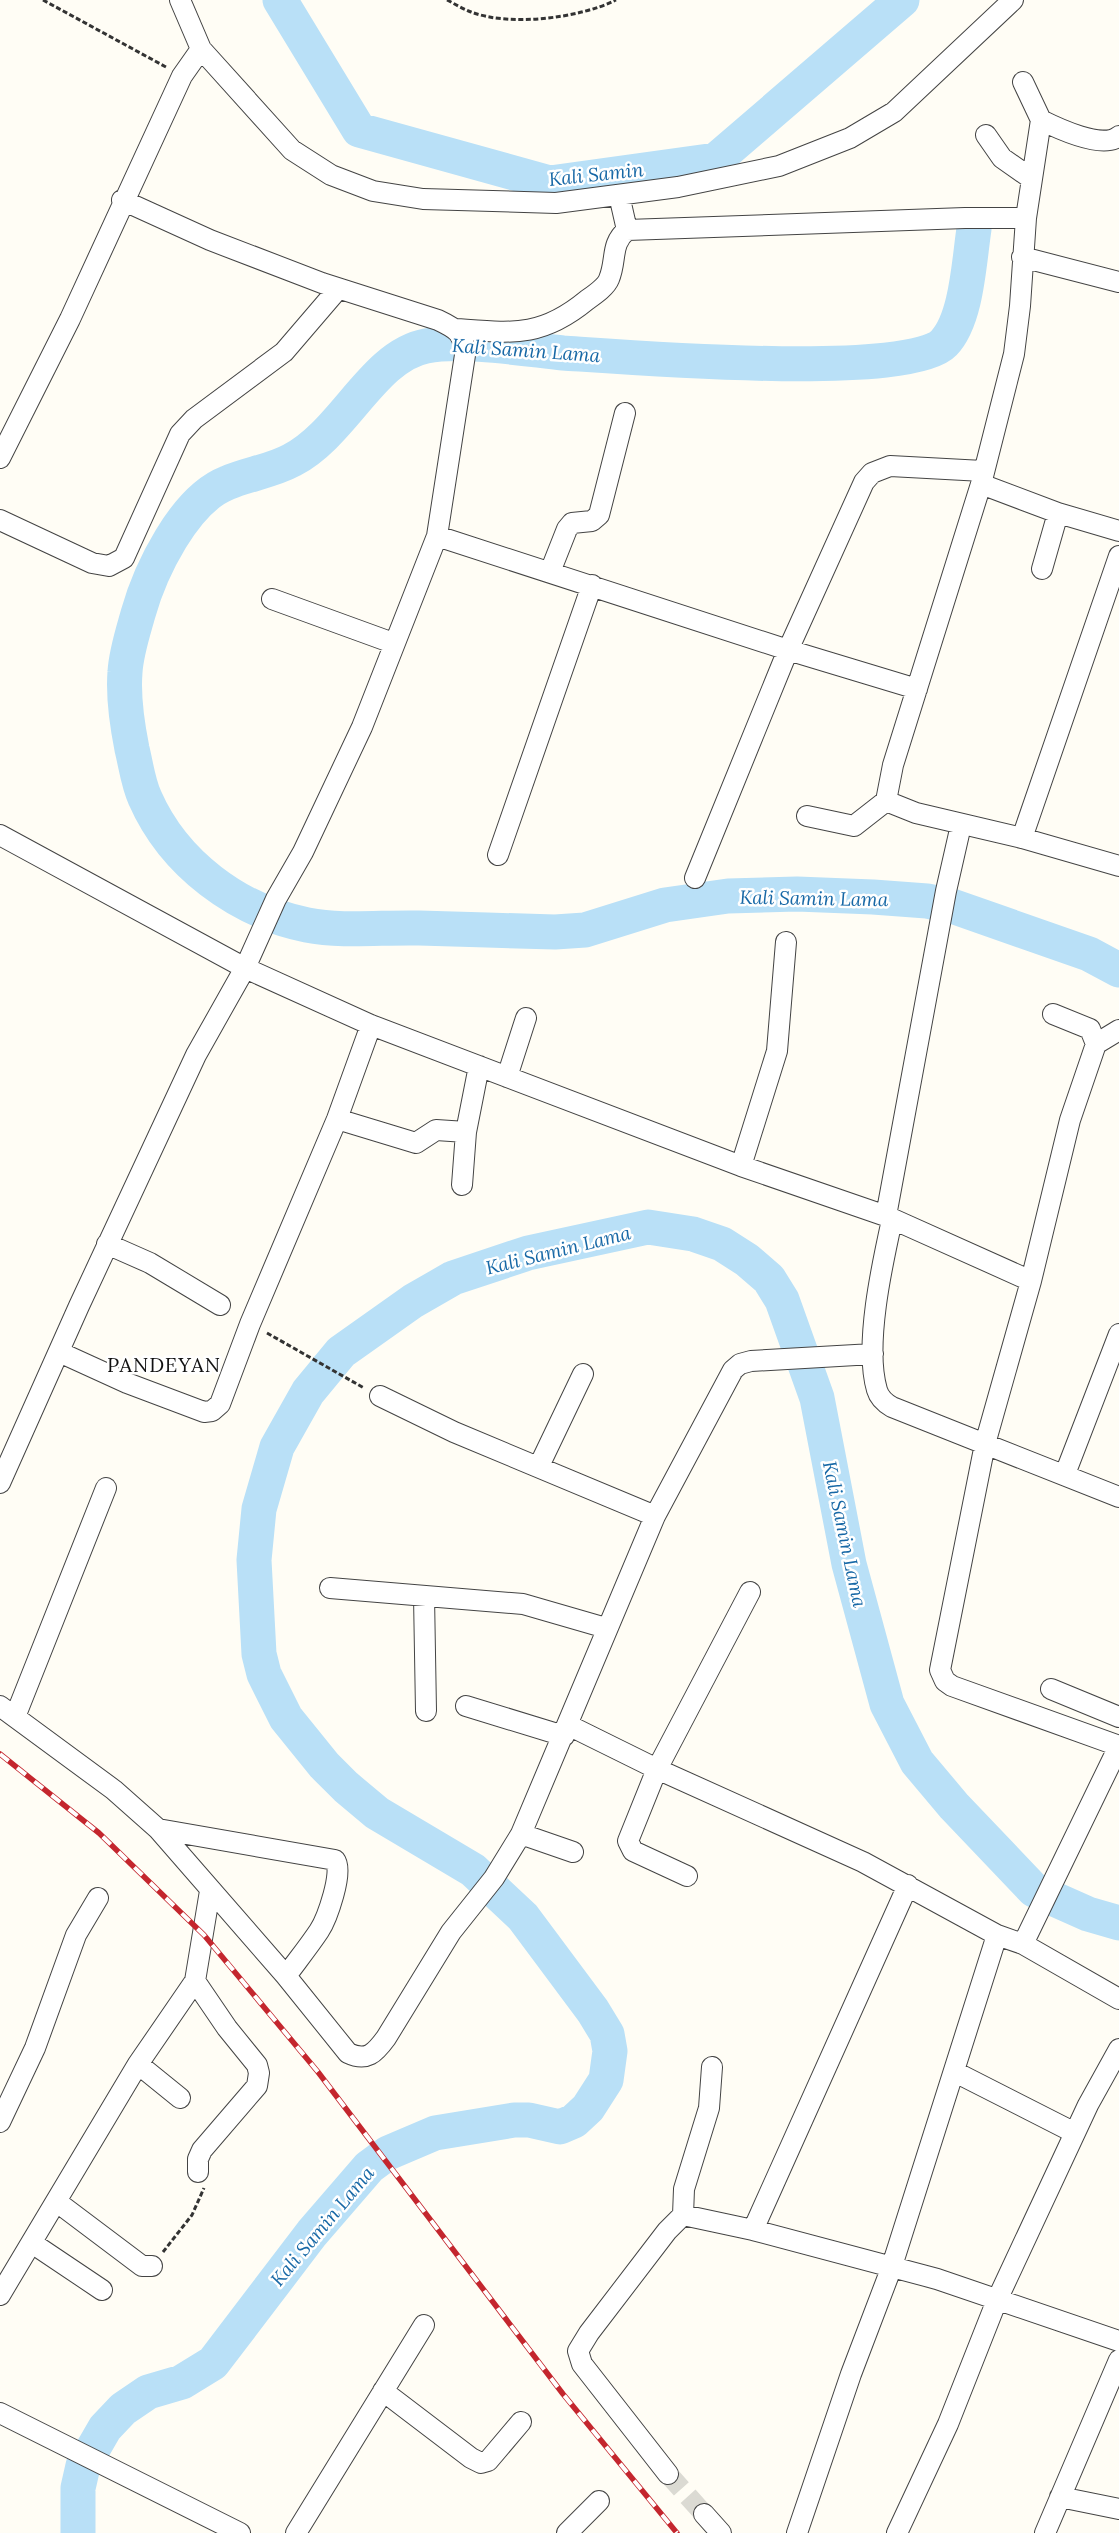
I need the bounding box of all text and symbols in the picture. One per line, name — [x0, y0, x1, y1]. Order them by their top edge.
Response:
water label: Kali Samin — [547, 157, 645, 191]
water label: Kali Samin Lama — [451, 333, 602, 367]
water label: Kali Samin Lama — [740, 885, 889, 911]
water label: Kali Samin Lama — [483, 1220, 634, 1280]
district label: PANDEYAN — [107, 1352, 221, 1377]
water label: Kali Samin Lama — [818, 1459, 872, 1610]
water label: Kali Samin Lama — [265, 2161, 379, 2291]

